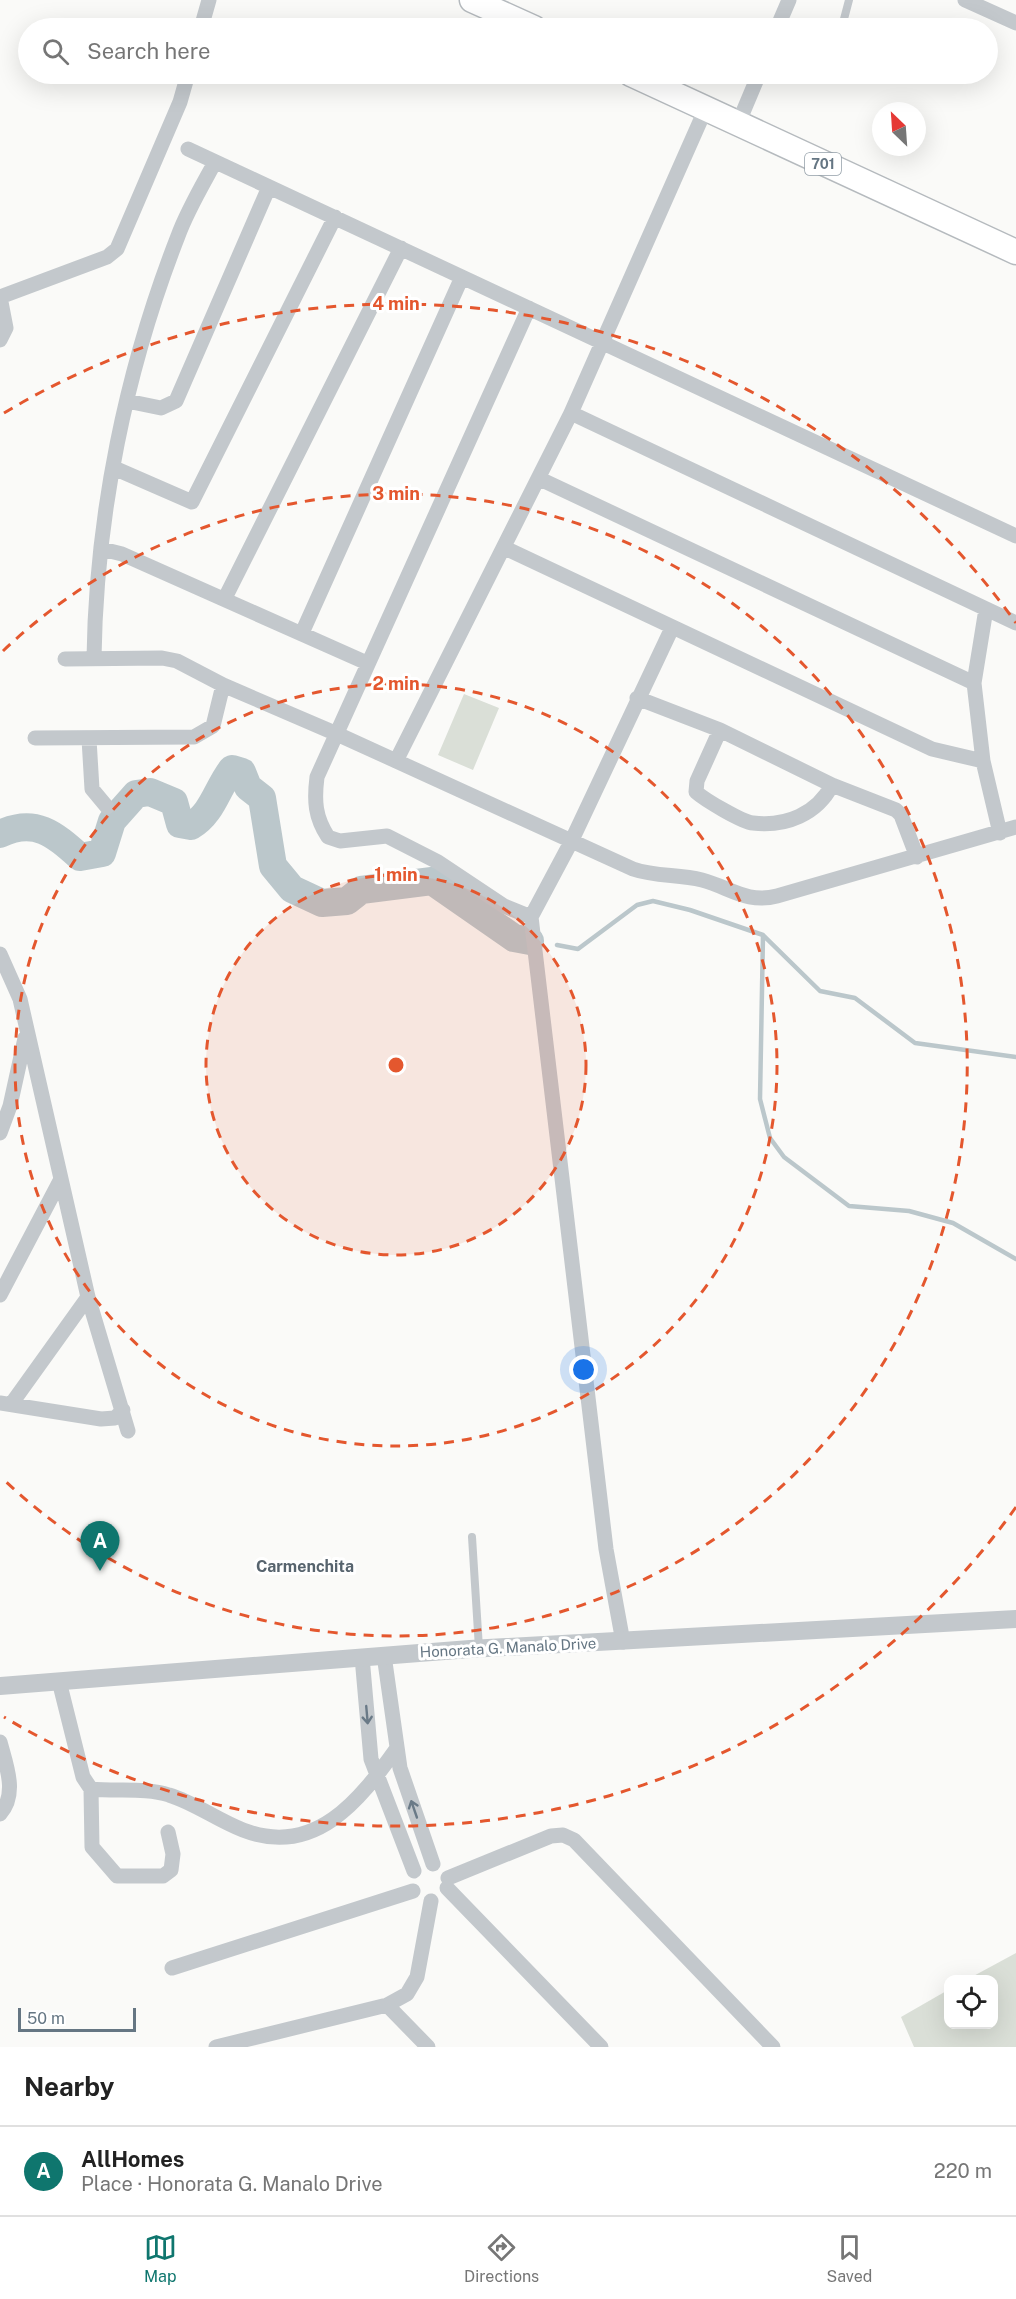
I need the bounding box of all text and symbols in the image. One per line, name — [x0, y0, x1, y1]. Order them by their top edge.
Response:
search box — [18, 18, 998, 84]
icon: search — [39, 35, 72, 68]
text: Search here — [87, 38, 211, 64]
north arrow — [872, 102, 926, 156]
road number: 701 — [805, 153, 841, 175]
text: 4 min — [372, 293, 420, 314]
text: 3 min — [372, 483, 420, 504]
text: 2 min — [372, 673, 420, 694]
text: 1 min — [374, 864, 418, 885]
centre of rings — [386, 1055, 406, 1075]
your location — [569, 1355, 598, 1384]
pin: A — [80, 1522, 120, 1571]
district label: Carmenchita — [256, 1557, 354, 1576]
street label: Honorata G. Manalo Drive — [419, 1634, 597, 1661]
one-way arrow — [362, 1704, 373, 1724]
one-way arrow — [407, 1800, 418, 1818]
map controls — [944, 1975, 998, 2029]
button: locate — [944, 1975, 998, 2029]
scale bar — [18, 2005, 136, 2032]
text: 50 m — [27, 2009, 65, 2028]
text: Nearby — [24, 2071, 114, 2102]
text: AllHomes — [81, 2146, 184, 2172]
text: A — [36, 2159, 51, 2183]
text: 220 m — [934, 2159, 992, 2183]
text: Place · Honorata G. Manalo Drive — [81, 2172, 383, 2196]
tab: Map — [144, 2231, 177, 2286]
tab: Directions — [464, 2231, 539, 2286]
tab: Saved — [827, 2231, 872, 2286]

